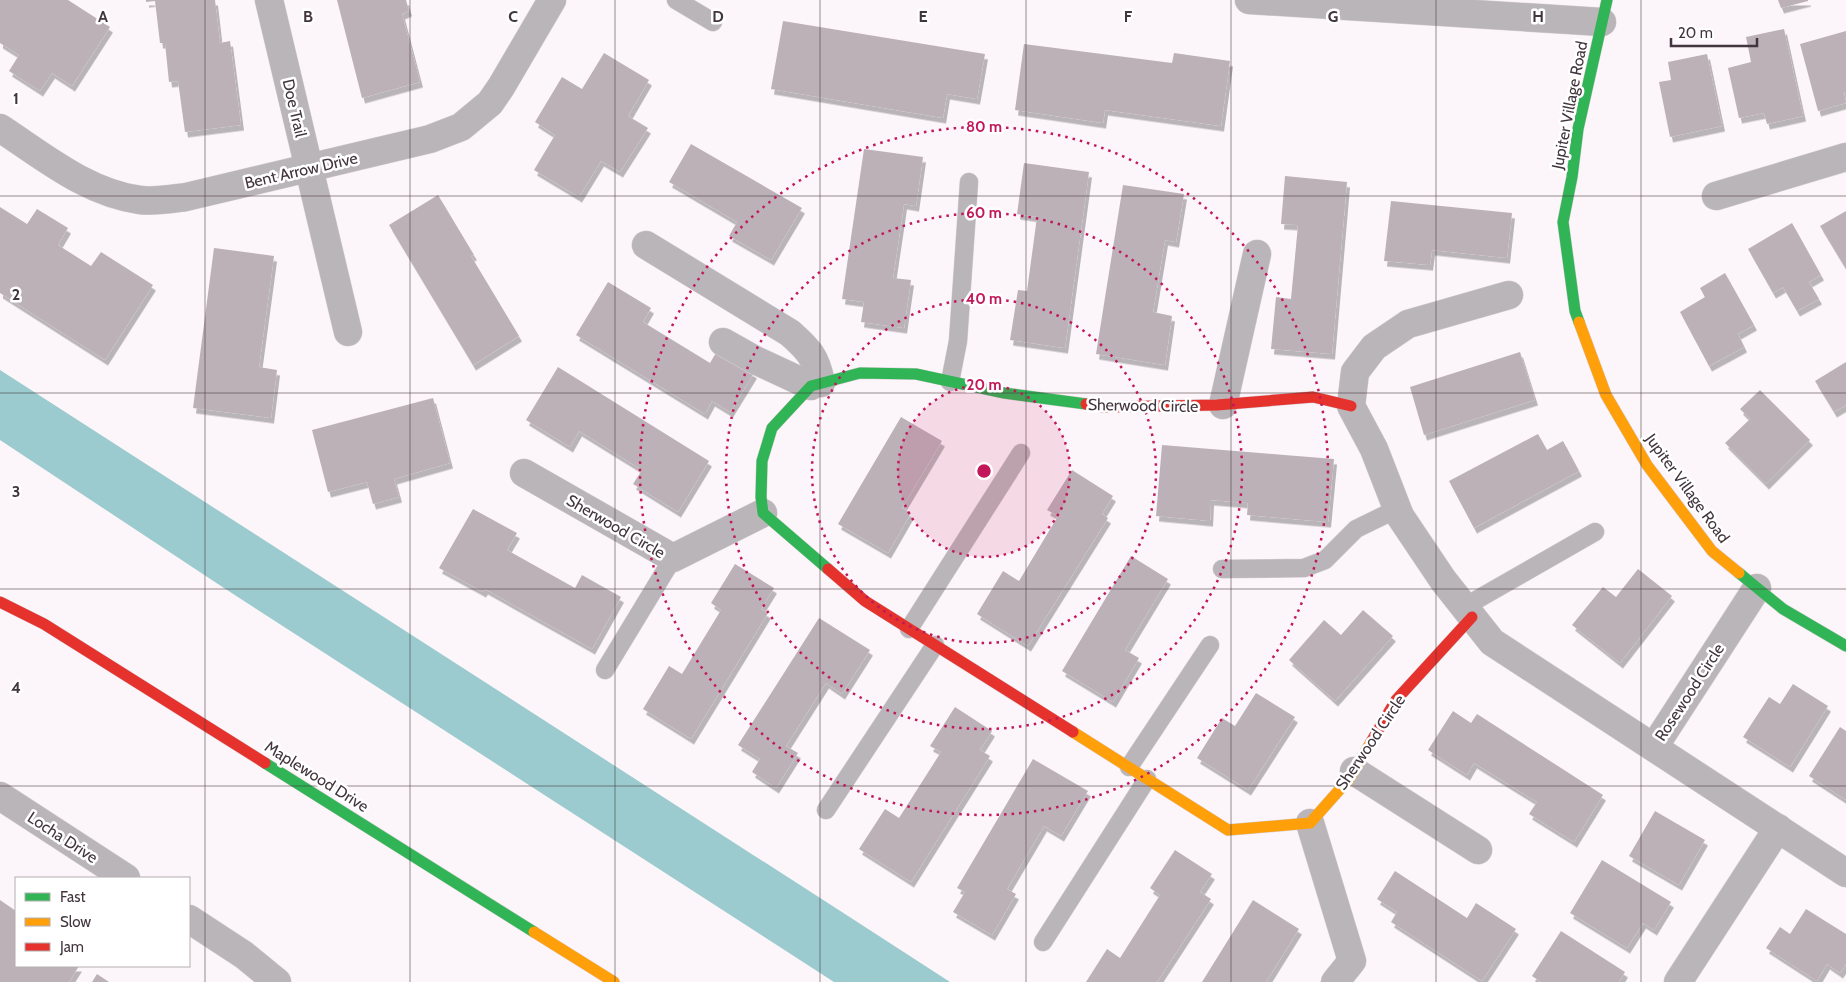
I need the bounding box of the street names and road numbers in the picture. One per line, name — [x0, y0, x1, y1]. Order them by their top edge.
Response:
street label: Jupiter Village Road — [1548, 39, 1591, 172]
street label: Doe Trail — [279, 77, 310, 139]
street label: Bent Arrow Drive — [243, 148, 359, 193]
street label: Sherwood Circle — [1088, 395, 1198, 416]
street label: Jupiter Village Road — [1641, 429, 1734, 547]
street label: Sherwood Circle — [563, 491, 668, 562]
street label: Rosewood Circle — [1651, 640, 1728, 745]
street label: Sherwood Circle — [1332, 691, 1409, 793]
street label: Maplewood Drive — [261, 737, 372, 816]
street label: Locha Drive — [24, 808, 101, 867]

